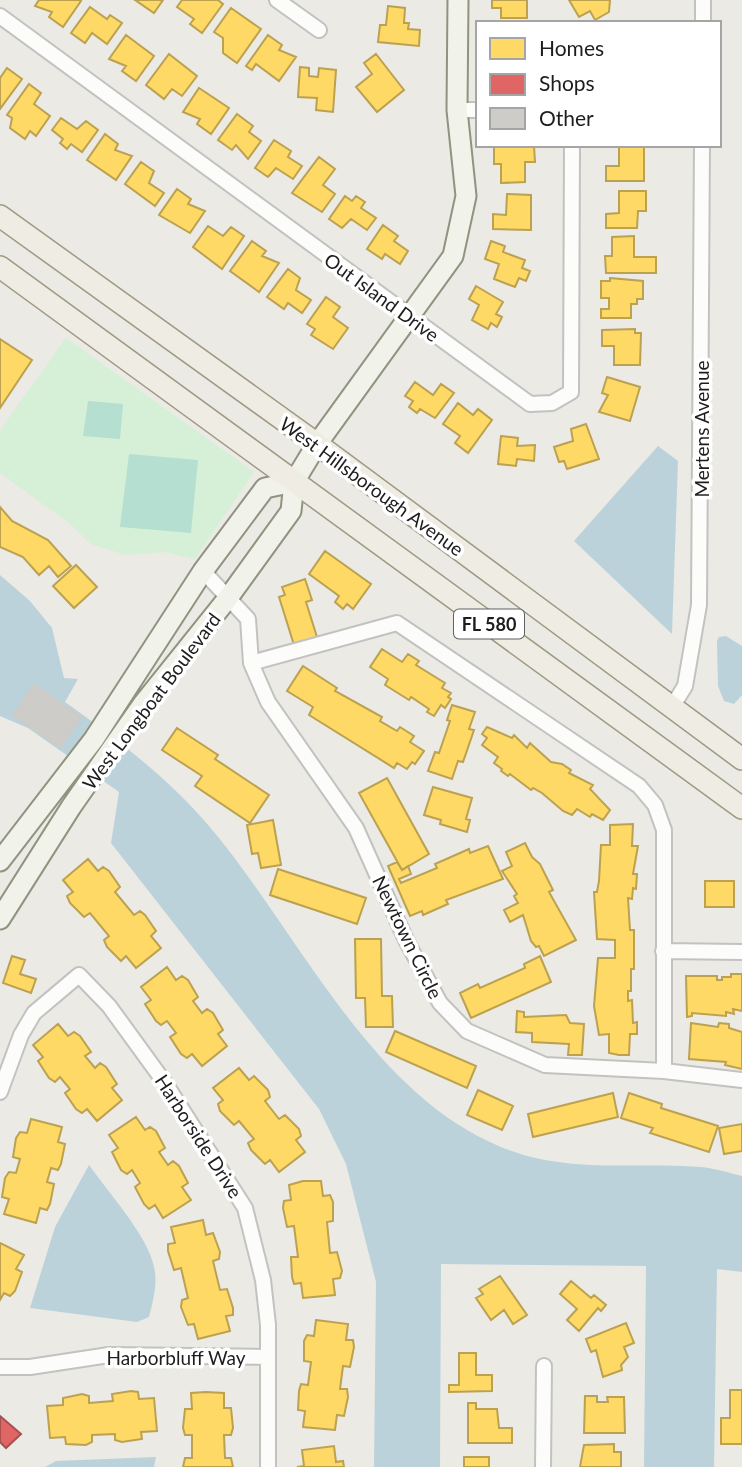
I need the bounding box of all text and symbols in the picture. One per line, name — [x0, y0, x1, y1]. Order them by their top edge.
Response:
legend — [476, 21, 721, 147]
text: Homes — [539, 35, 604, 60]
text: Shops — [539, 70, 595, 95]
text: Other — [539, 105, 594, 130]
street label: Out Island Drive — [320, 248, 444, 346]
street label: Mertens Avenue — [690, 360, 713, 498]
street label: West Hillsborough Avenue — [276, 412, 468, 560]
street label: West Longboat Boulevard — [77, 608, 225, 794]
road number: FL 580 — [454, 610, 524, 638]
street label: Newtown Circle — [368, 872, 448, 1002]
street label: Harborside Drive — [151, 1070, 247, 1202]
street label: Harborbluff Way — [106, 1346, 246, 1369]

